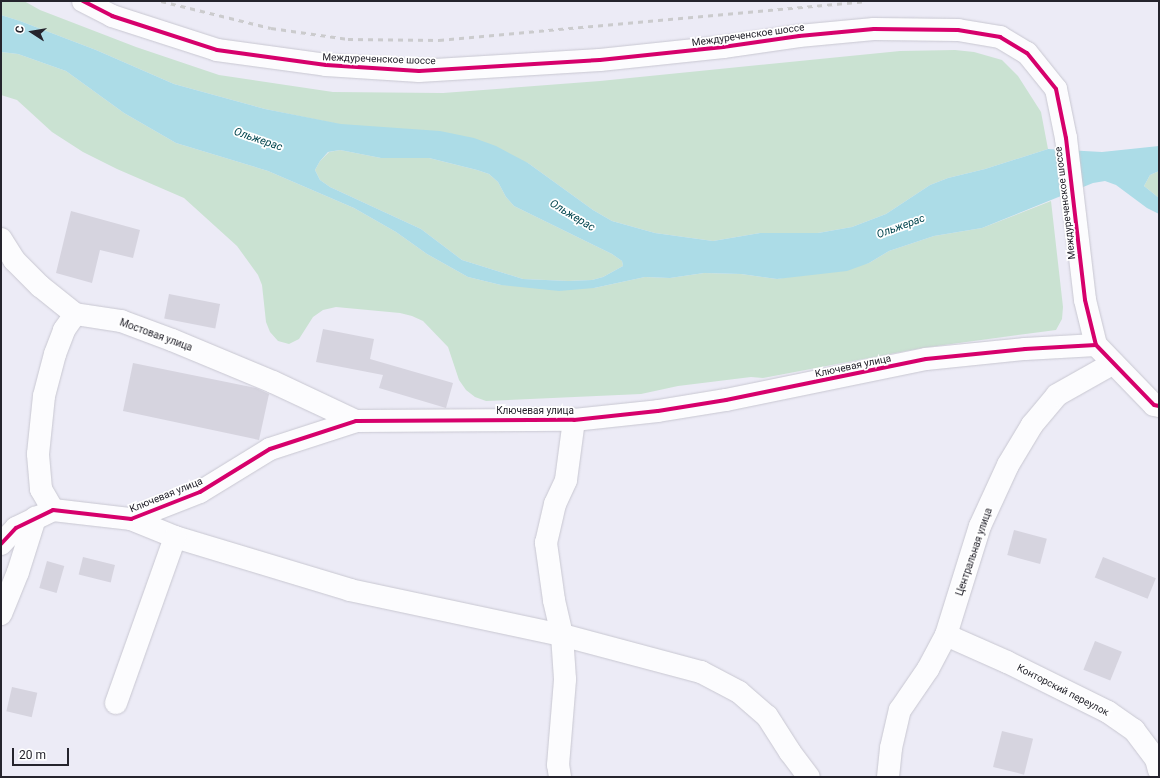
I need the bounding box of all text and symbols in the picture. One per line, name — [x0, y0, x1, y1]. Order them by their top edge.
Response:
north arrow — [12, 12, 52, 52]
street label: Междуреченское шоссе — [691, 21, 805, 49]
text: С — [13, 25, 27, 34]
street label: Междуреченское шоссе — [322, 51, 436, 67]
water label: Ольжерас — [232, 126, 284, 154]
street label: Междуреченское шоссе — [1052, 146, 1078, 260]
water label: Ольжерас — [547, 197, 597, 235]
water label: Ольжерас — [875, 212, 927, 242]
street label: Мостовая улица — [118, 316, 194, 354]
street label: Ключевая улица — [814, 352, 892, 380]
street label: Ключевая улица — [496, 405, 574, 417]
street label: Ключевая улица — [128, 475, 204, 515]
street label: Центральная улица — [953, 507, 995, 597]
street label: Конторский переулок — [1015, 662, 1111, 718]
scale bar — [14, 740, 71, 766]
text: 20 m — [19, 748, 46, 762]

